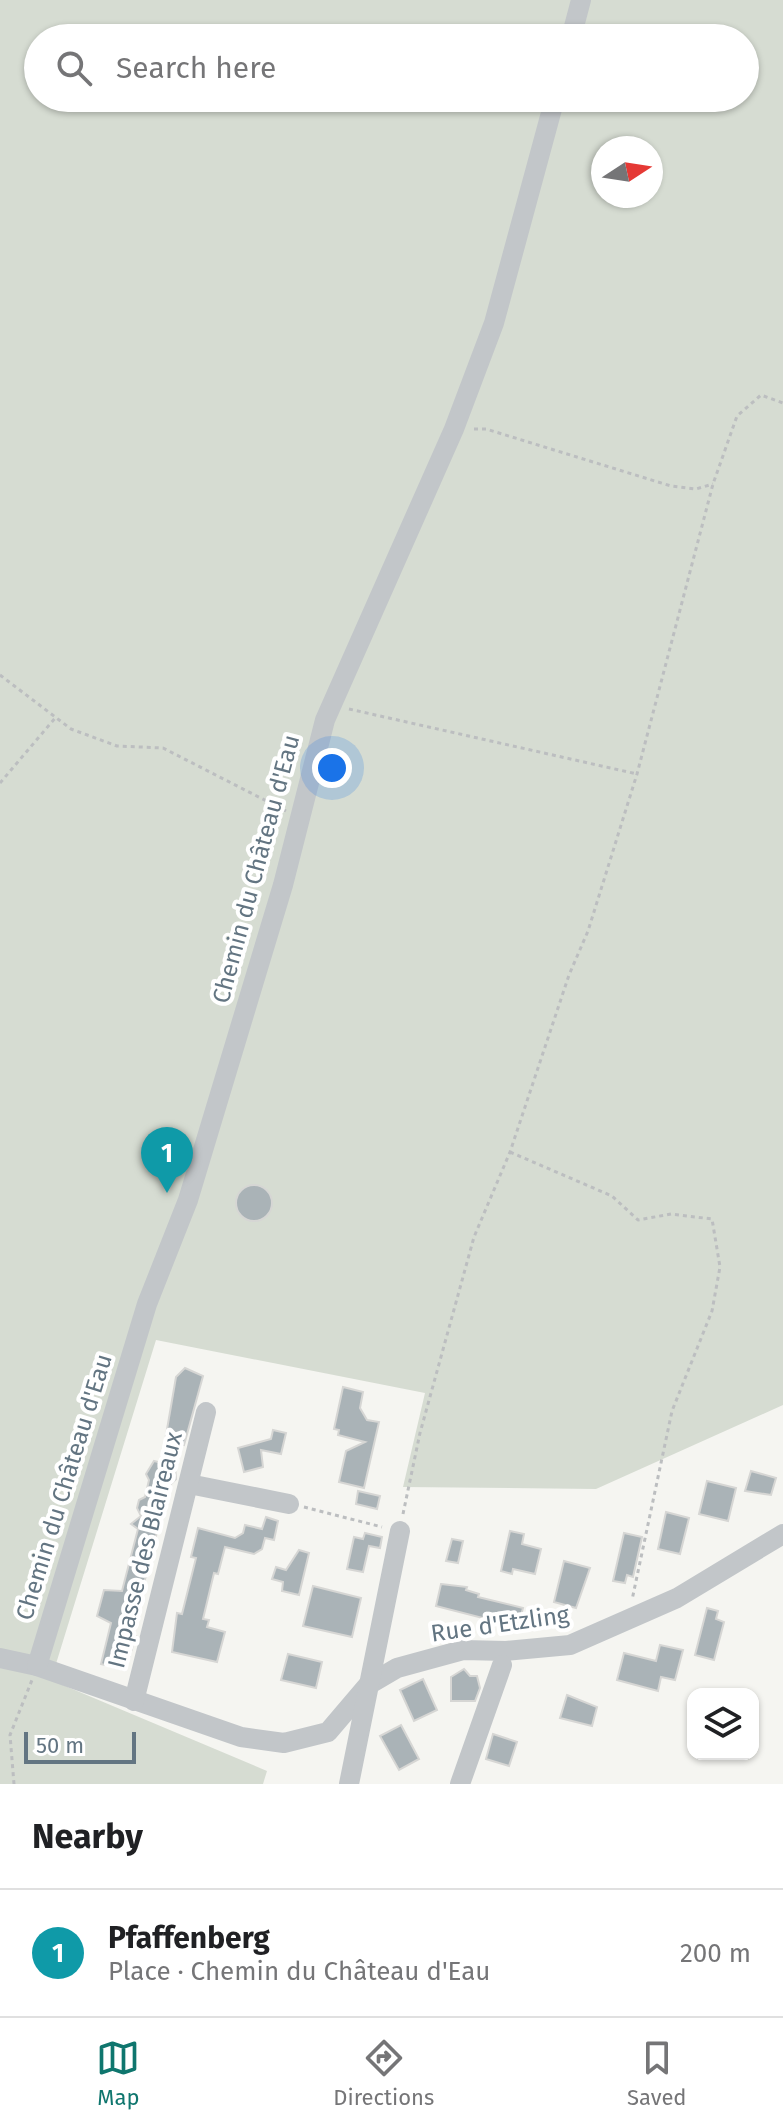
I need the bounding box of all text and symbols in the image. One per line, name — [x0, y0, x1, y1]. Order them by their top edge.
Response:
search box — [24, 24, 759, 112]
icon: search — [52, 46, 96, 90]
text: Search here — [116, 50, 276, 86]
north arrow — [591, 136, 663, 208]
street label: Chemin du Château d'Eau — [207, 732, 305, 1006]
your location — [312, 748, 352, 788]
pin: 1 — [141, 1127, 193, 1193]
street label: Chemin du Château d'Eau — [10, 1351, 118, 1623]
street label: Impasse des Blaireaux — [102, 1429, 188, 1671]
street label: Rue d'Etzling — [429, 1600, 572, 1648]
map controls — [687, 1688, 759, 1760]
button: layers — [687, 1688, 759, 1760]
scale bar — [24, 1728, 136, 1764]
text: 50 m — [36, 1732, 84, 1759]
text: Nearby — [32, 1816, 143, 1857]
text: Pfaffenberg — [108, 1920, 270, 1956]
text: 1 — [52, 1938, 64, 1969]
text: 200 m — [680, 1938, 751, 1969]
text: Place · Chemin du Château d'Eau — [108, 1956, 490, 1987]
tab: Map — [96, 2036, 140, 2111]
tab: Directions — [333, 2036, 434, 2111]
tab: Saved — [627, 2036, 687, 2111]

